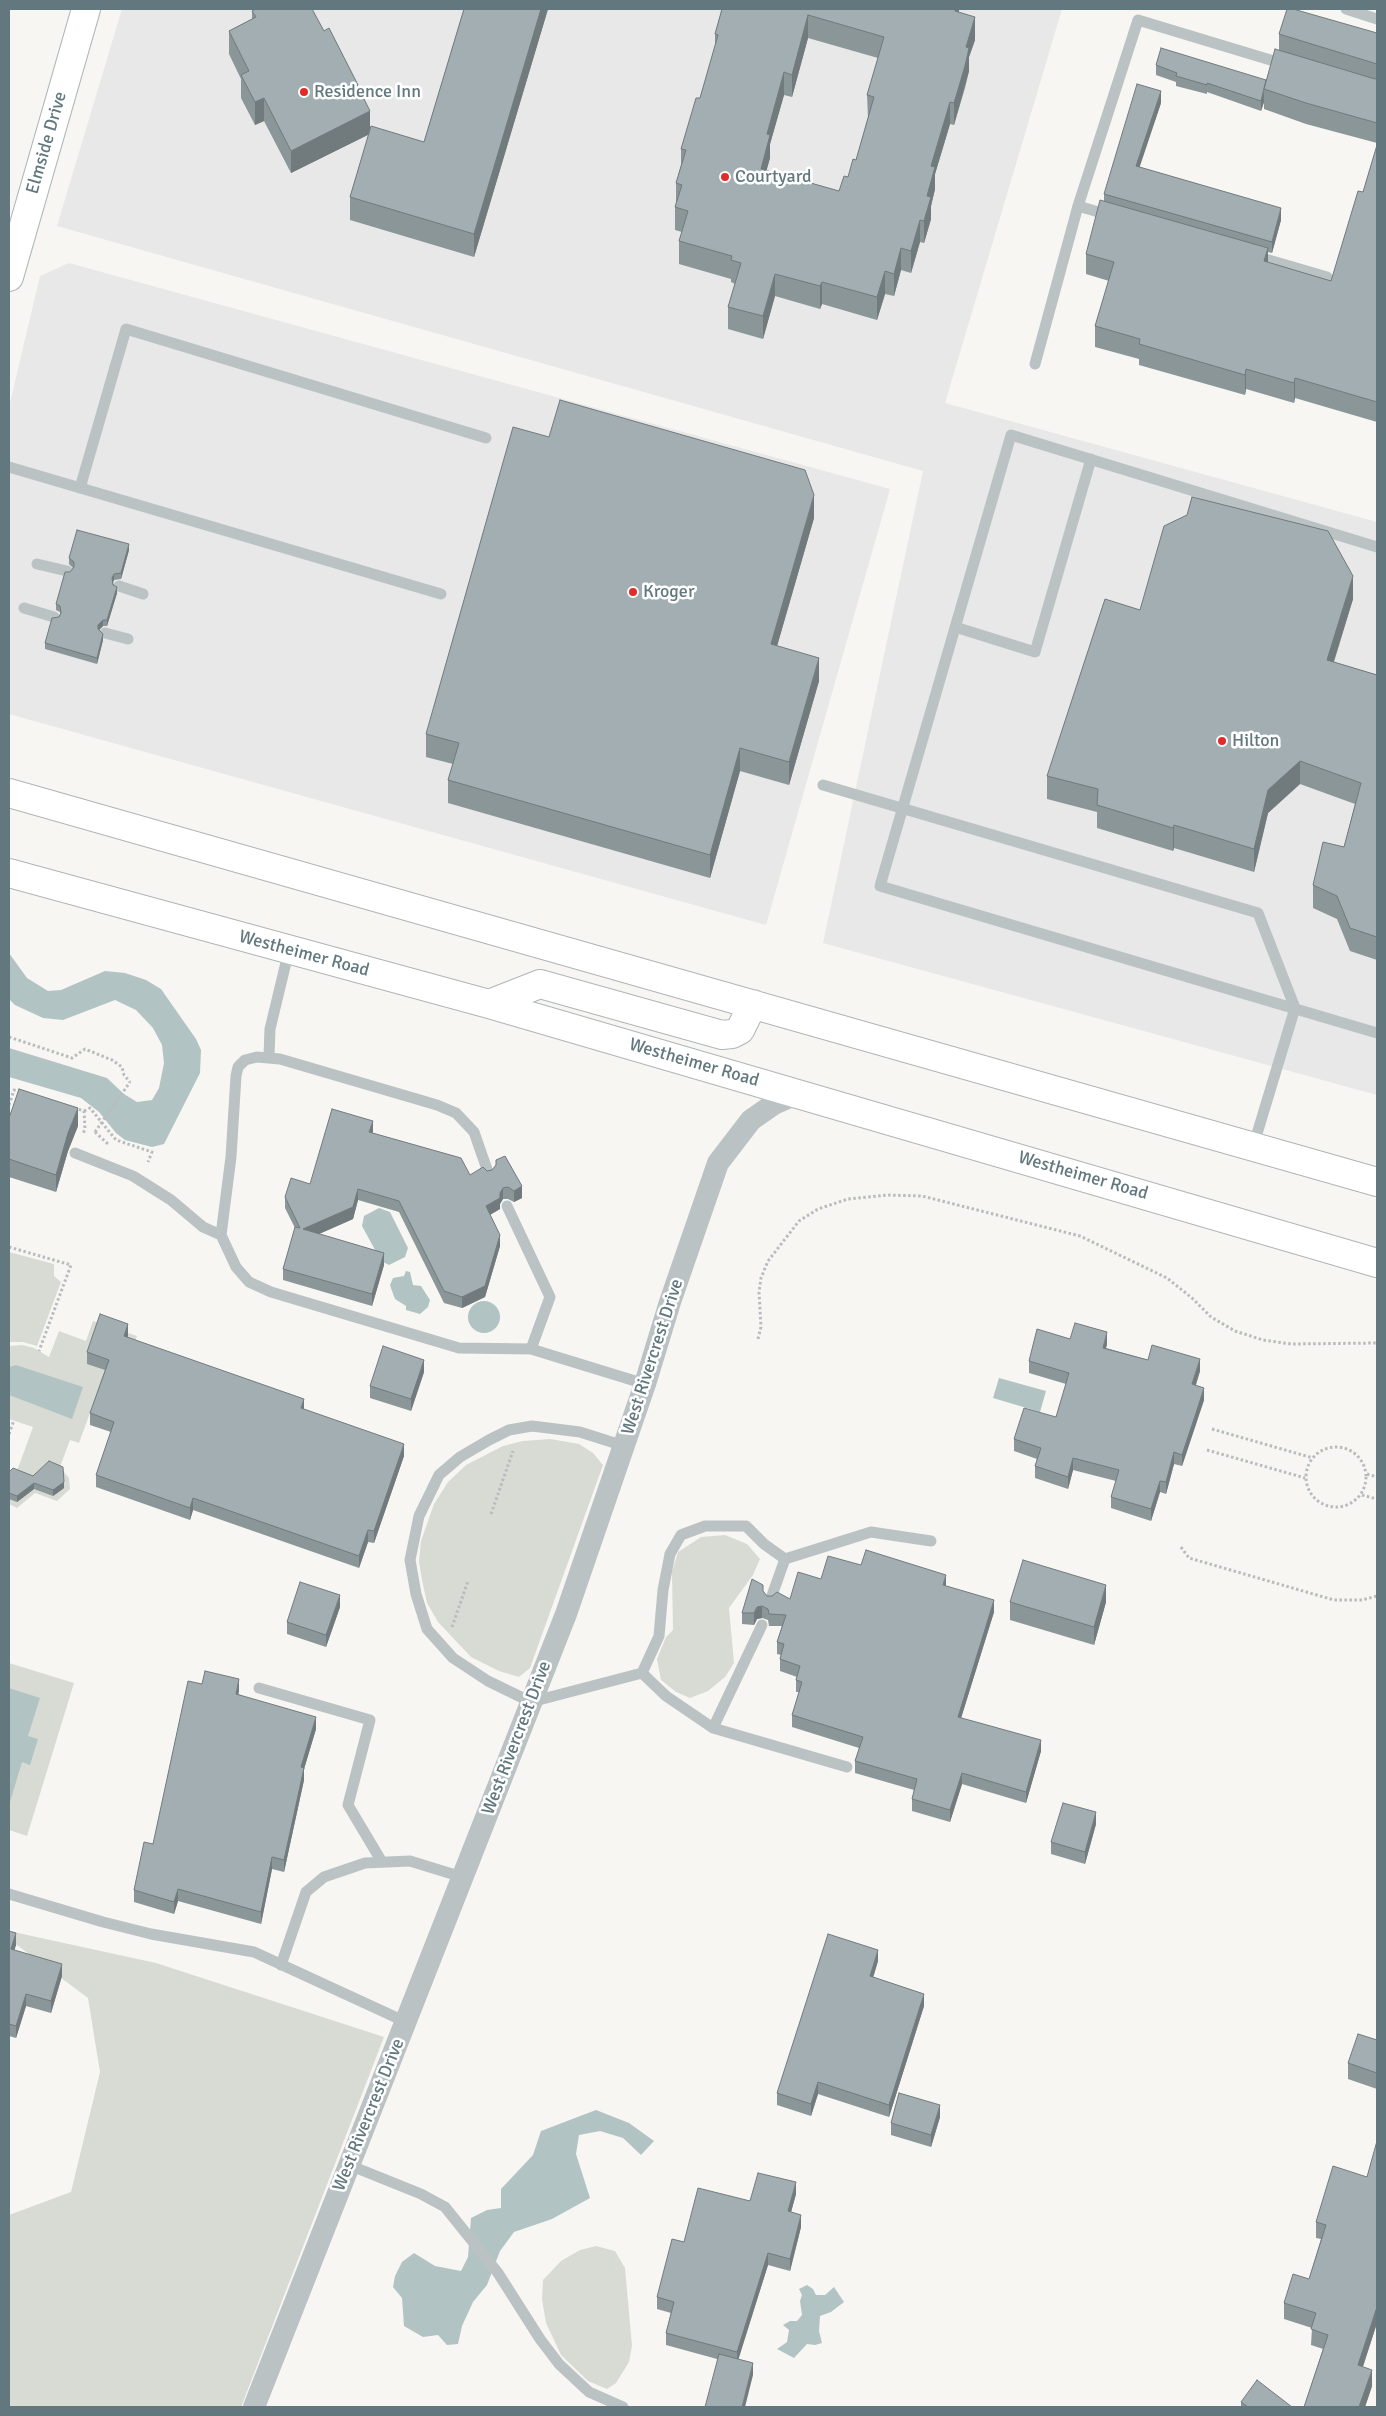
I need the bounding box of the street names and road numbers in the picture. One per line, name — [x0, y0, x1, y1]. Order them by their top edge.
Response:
street label: Elmside Drive — [22, 89, 72, 197]
street label: Westheimer Road — [237, 926, 371, 982]
street label: Westheimer Road — [627, 1034, 761, 1092]
street label: Westheimer Road — [1016, 1147, 1150, 1205]
street label: West Rivercrest Drive — [618, 1276, 688, 1438]
street label: West Rivercrest Drive — [478, 1658, 556, 1818]
street label: West Rivercrest Drive — [329, 2036, 409, 2194]

